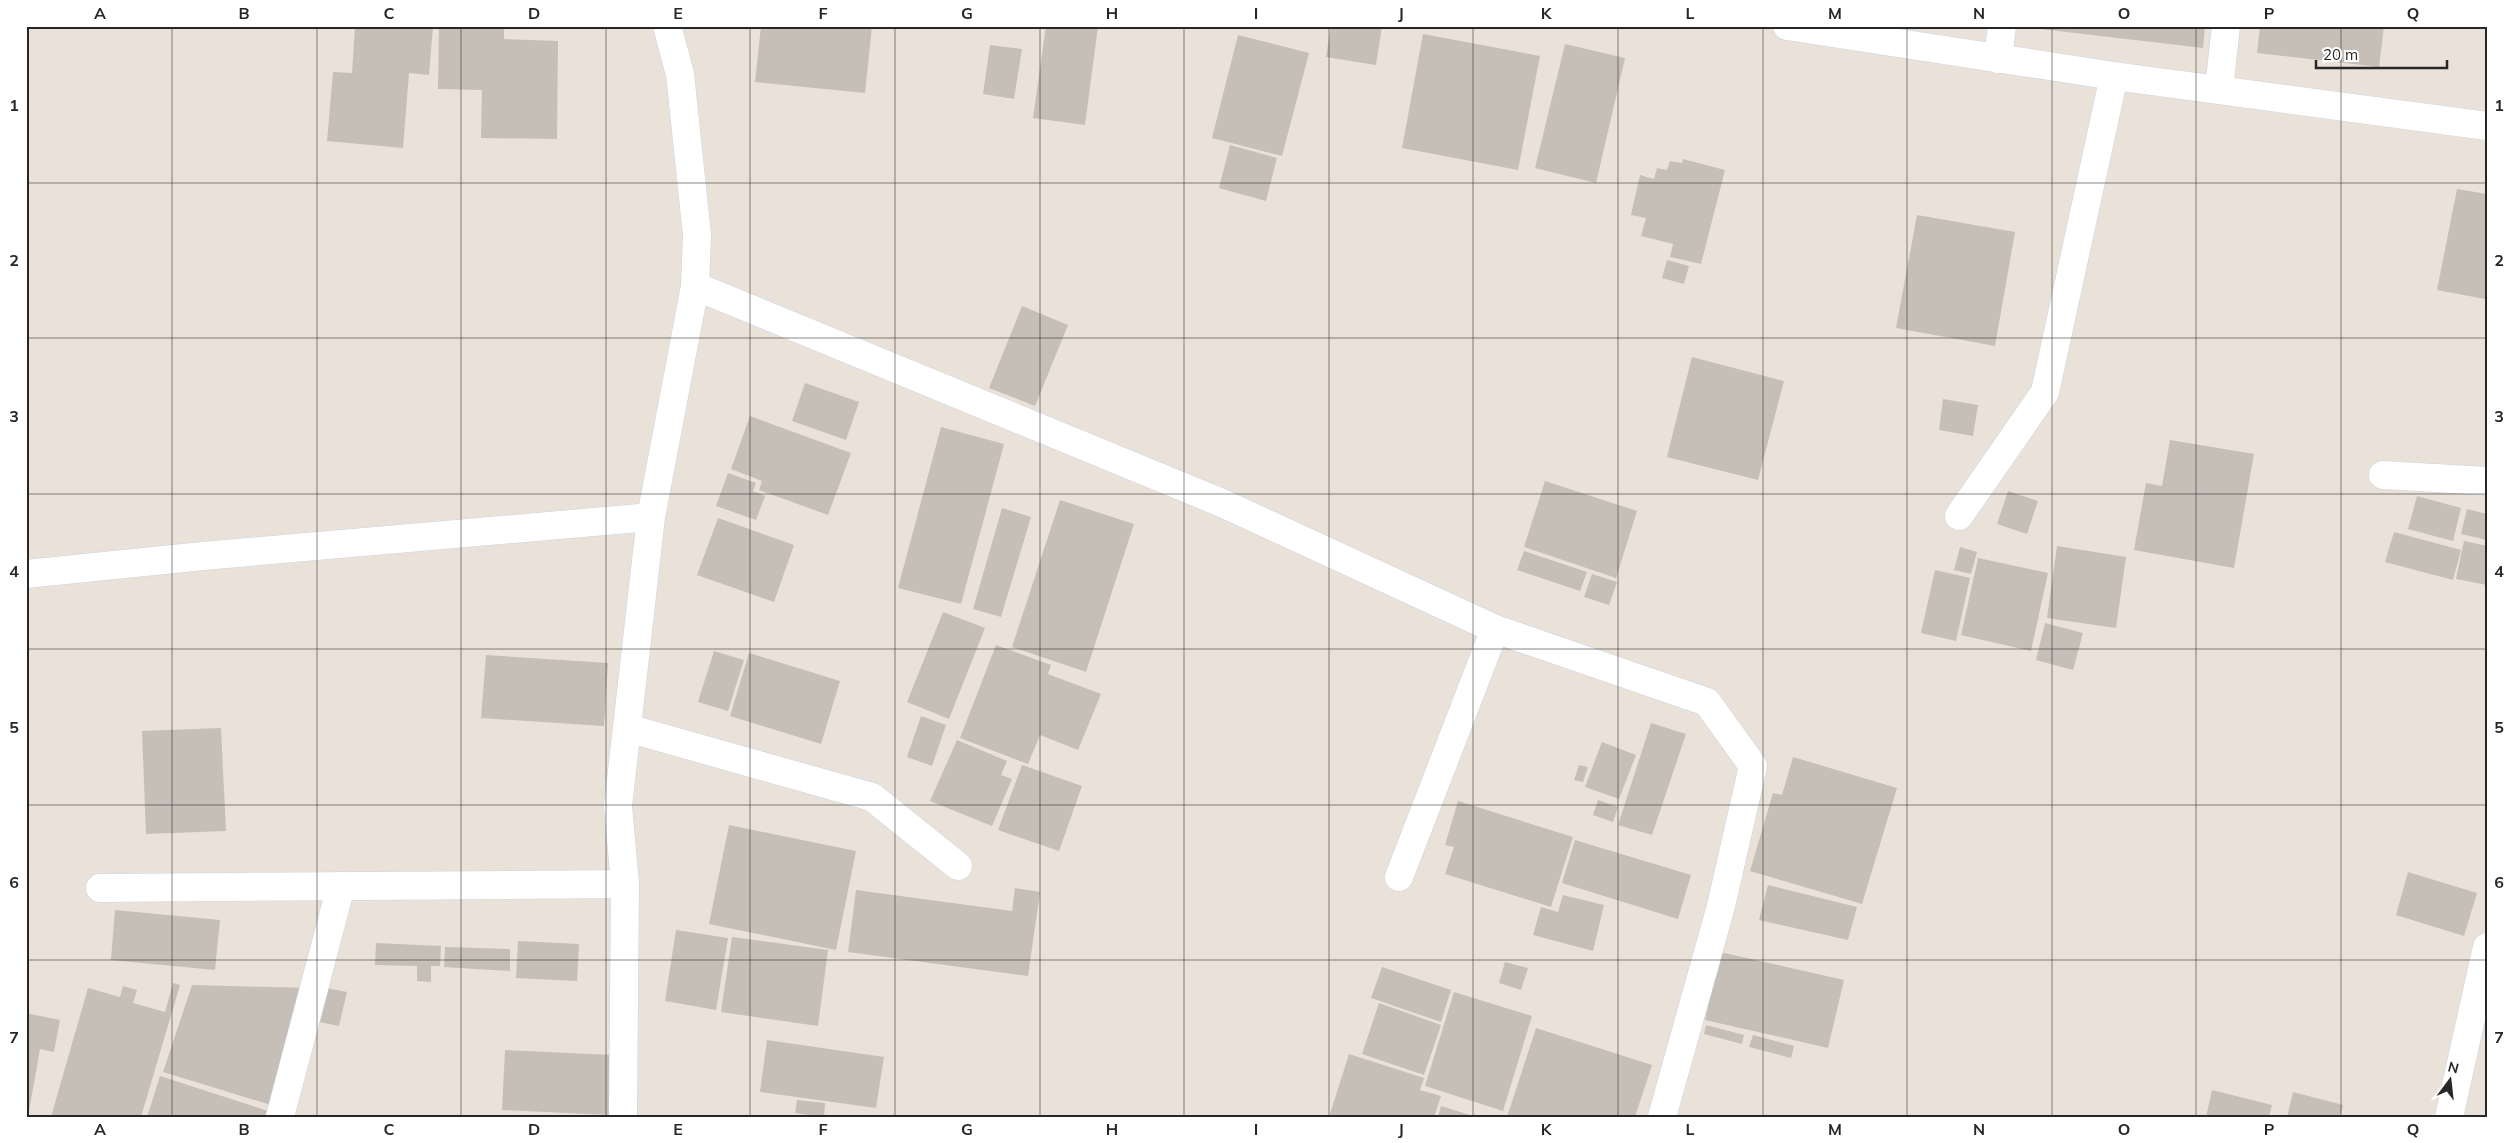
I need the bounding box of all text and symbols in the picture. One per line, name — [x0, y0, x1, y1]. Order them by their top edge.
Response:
text: A — [94, 3, 106, 23]
text: B — [238, 3, 250, 23]
text: C — [384, 3, 395, 23]
text: D — [528, 3, 540, 23]
text: E — [673, 3, 683, 23]
text: F — [818, 3, 828, 23]
text: G — [961, 3, 973, 23]
text: H — [1106, 3, 1118, 23]
text: I — [1254, 3, 1258, 23]
text: J — [1398, 3, 1404, 23]
text: K — [1541, 3, 1553, 23]
text: L — [1686, 3, 1695, 23]
text: M — [1828, 3, 1842, 23]
text: N — [1973, 3, 1985, 23]
text: O — [2118, 3, 2130, 23]
text: P — [2264, 3, 2275, 23]
text: Q — [2407, 3, 2419, 23]
scale bar — [2316, 38, 2447, 70]
text: 20 m — [2323, 45, 2358, 64]
text: 1 — [9, 95, 19, 115]
text: 1 — [2494, 95, 2504, 115]
text: 2 — [9, 250, 19, 270]
text: 2 — [2494, 250, 2504, 270]
text: 3 — [9, 406, 19, 426]
text: 3 — [2494, 406, 2504, 426]
text: 4 — [9, 561, 19, 581]
text: 4 — [2494, 561, 2504, 581]
text: 5 — [9, 717, 19, 737]
text: 5 — [2494, 717, 2504, 737]
text: 6 — [9, 872, 19, 892]
text: 6 — [2494, 872, 2504, 892]
text: 7 — [9, 1027, 19, 1047]
text: 7 — [2494, 1027, 2504, 1047]
north arrow — [2426, 1056, 2476, 1106]
text: N — [2446, 1057, 2461, 1078]
text: A — [94, 1119, 106, 1139]
text: B — [238, 1119, 250, 1139]
text: C — [384, 1119, 395, 1139]
text: D — [528, 1119, 540, 1139]
text: E — [673, 1119, 683, 1139]
text: F — [818, 1119, 828, 1139]
text: G — [961, 1119, 973, 1139]
text: H — [1106, 1119, 1118, 1139]
text: I — [1254, 1119, 1258, 1139]
text: J — [1398, 1119, 1404, 1139]
text: K — [1541, 1119, 1553, 1139]
text: L — [1686, 1119, 1695, 1139]
text: M — [1828, 1119, 1842, 1139]
text: N — [1973, 1119, 1985, 1139]
text: O — [2118, 1119, 2130, 1139]
text: P — [2264, 1119, 2275, 1139]
text: Q — [2407, 1119, 2419, 1139]

